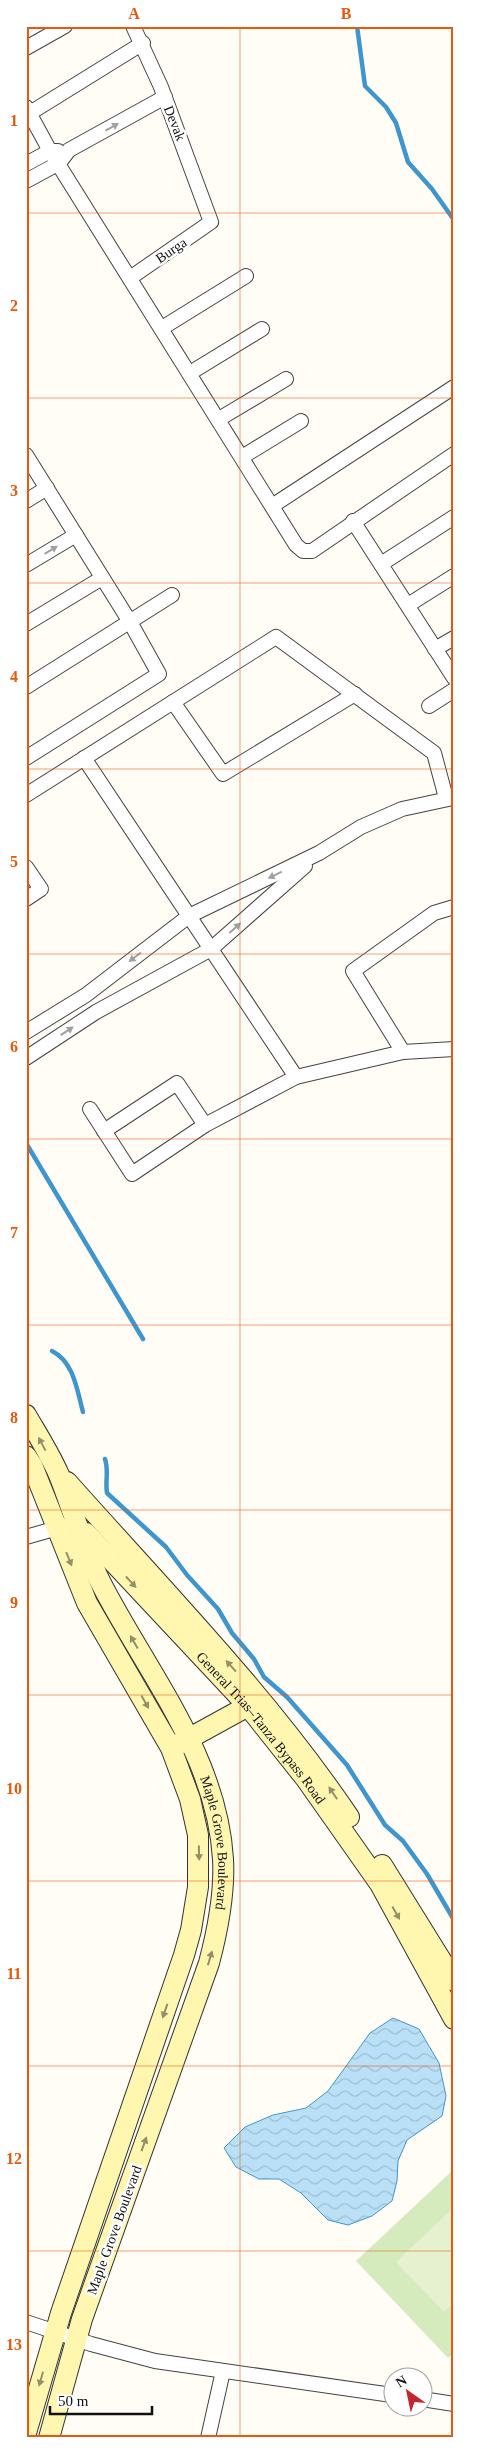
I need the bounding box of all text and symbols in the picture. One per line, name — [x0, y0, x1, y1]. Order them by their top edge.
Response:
text: A — [128, 5, 140, 22]
text: B — [341, 5, 352, 22]
street label: Devak — [161, 103, 188, 143]
text: 1 — [10, 112, 18, 129]
one-way arrow — [105, 122, 118, 131]
street label: Burga — [153, 234, 190, 266]
text: 2 — [10, 297, 18, 314]
text: 3 — [10, 482, 18, 499]
one-way arrow — [45, 546, 58, 555]
text: 4 — [10, 668, 18, 685]
text: 5 — [10, 853, 18, 870]
one-way arrow — [268, 871, 282, 879]
one-way arrow — [228, 922, 240, 934]
one-way arrow — [129, 952, 142, 962]
one-way arrow — [60, 1026, 74, 1036]
text: 6 — [10, 1038, 18, 1055]
text: 7 — [10, 1224, 18, 1241]
text: 8 — [10, 1409, 18, 1426]
one-way arrow — [38, 1436, 46, 1451]
one-way arrow — [65, 1552, 73, 1567]
one-way arrow — [125, 1576, 137, 1588]
text: 9 — [10, 1594, 18, 1611]
one-way arrow — [130, 1636, 139, 1649]
street label: General Trias–Tanza Bypass Road — [193, 1649, 328, 1807]
one-way arrow — [226, 1659, 237, 1672]
one-way arrow — [141, 1695, 149, 1710]
street label: Maple Grove Boulevard — [197, 1774, 230, 1911]
text: 10 — [6, 1780, 22, 1797]
one-way arrow — [328, 1786, 338, 1799]
one-way arrow — [195, 1846, 203, 1862]
one-way arrow — [391, 1906, 400, 1920]
one-way arrow — [206, 1951, 214, 1966]
text: 11 — [6, 1965, 22, 1982]
one-way arrow — [161, 2004, 169, 2019]
one-way arrow — [141, 2137, 148, 2152]
text: 12 — [6, 2150, 22, 2167]
street label: Maple Grove Boulevard — [84, 2164, 145, 2297]
text: 13 — [6, 2336, 22, 2353]
north arrow — [382, 2366, 432, 2416]
one-way arrow — [37, 2372, 45, 2387]
text: N — [393, 2372, 410, 2391]
scale bar — [50, 2384, 152, 2416]
text: 50 m — [58, 2393, 89, 2409]

